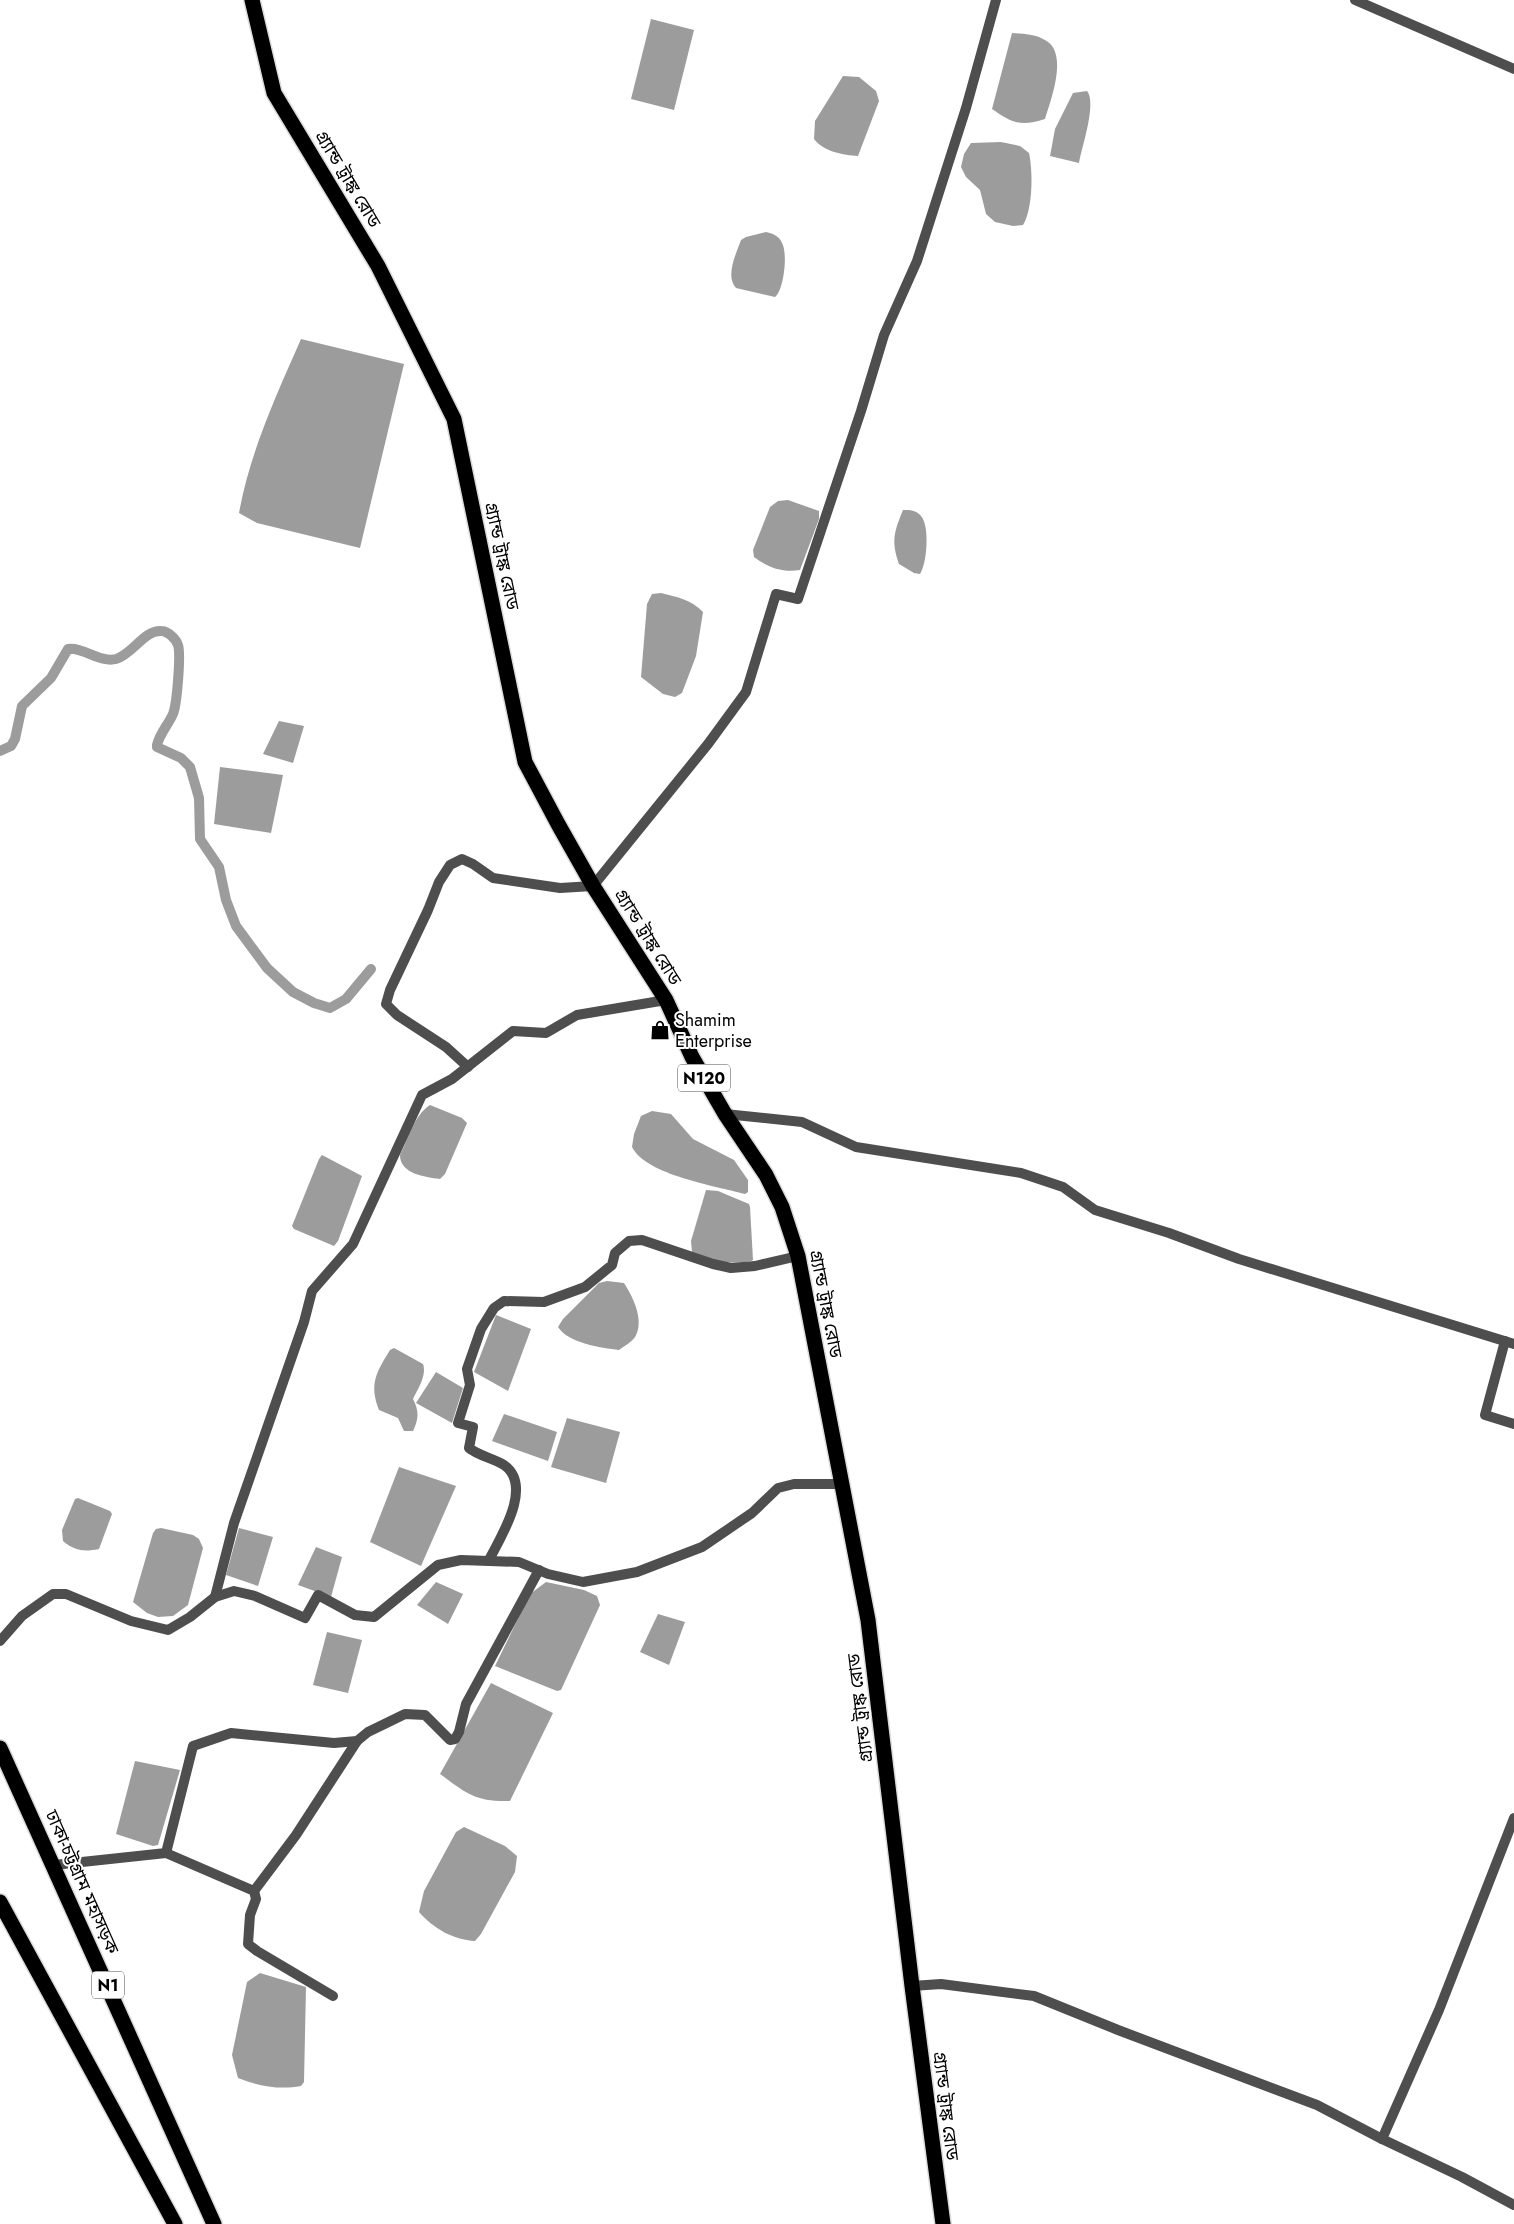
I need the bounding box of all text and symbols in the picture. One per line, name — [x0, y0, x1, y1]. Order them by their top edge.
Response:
street label: গ্র্যান্ড ট্রাঙ্ক রোড — [309, 125, 387, 233]
street label: গ্র্যান্ড ট্রাঙ্ক রোড — [478, 500, 526, 612]
street label: গ্র্যান্ড ট্রাঙ্ক রোড — [608, 884, 688, 990]
place label: Shamim Enterprise — [675, 1007, 752, 1054]
shop icon: Shamim Enterprise — [649, 1019, 671, 1041]
road number: N120 — [678, 1064, 730, 1092]
street label: গ্র্যান্ড ট্রাঙ্ক রোড — [803, 1248, 849, 1360]
street label: গ্র্যান্ড ট্রাঙ্ক রোড — [840, 1652, 880, 1764]
street label: ঢাকা-চট্টগ্রাম মহাসড়ক — [38, 1805, 126, 1959]
road number: N1 — [92, 1972, 124, 1998]
street label: গ্র্যান্ড ট্রাঙ্ক রোড — [926, 2050, 966, 2162]

